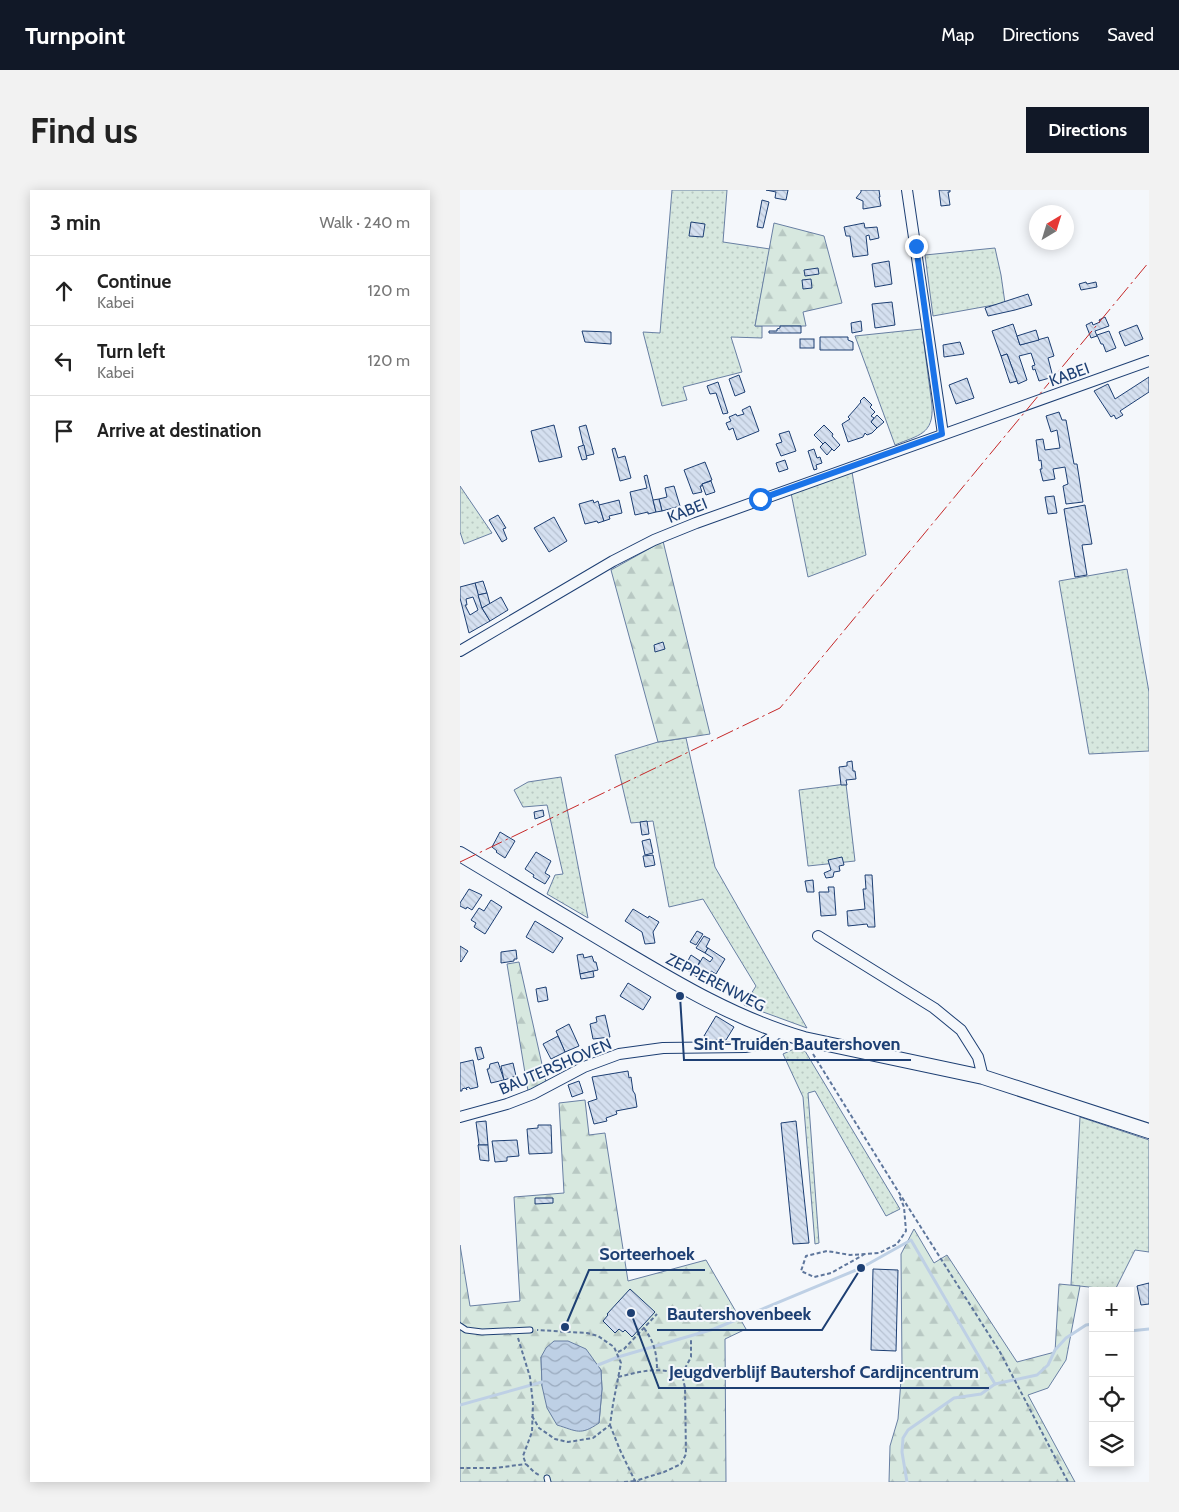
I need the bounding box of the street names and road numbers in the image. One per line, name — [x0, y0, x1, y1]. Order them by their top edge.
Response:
street label: KABEI — [1046, 358, 1092, 390]
street label: KABEI — [664, 494, 710, 527]
street label: ZEPPERENWEG — [663, 949, 769, 1016]
street label: BAUTERSHOVEN — [496, 1034, 614, 1099]

